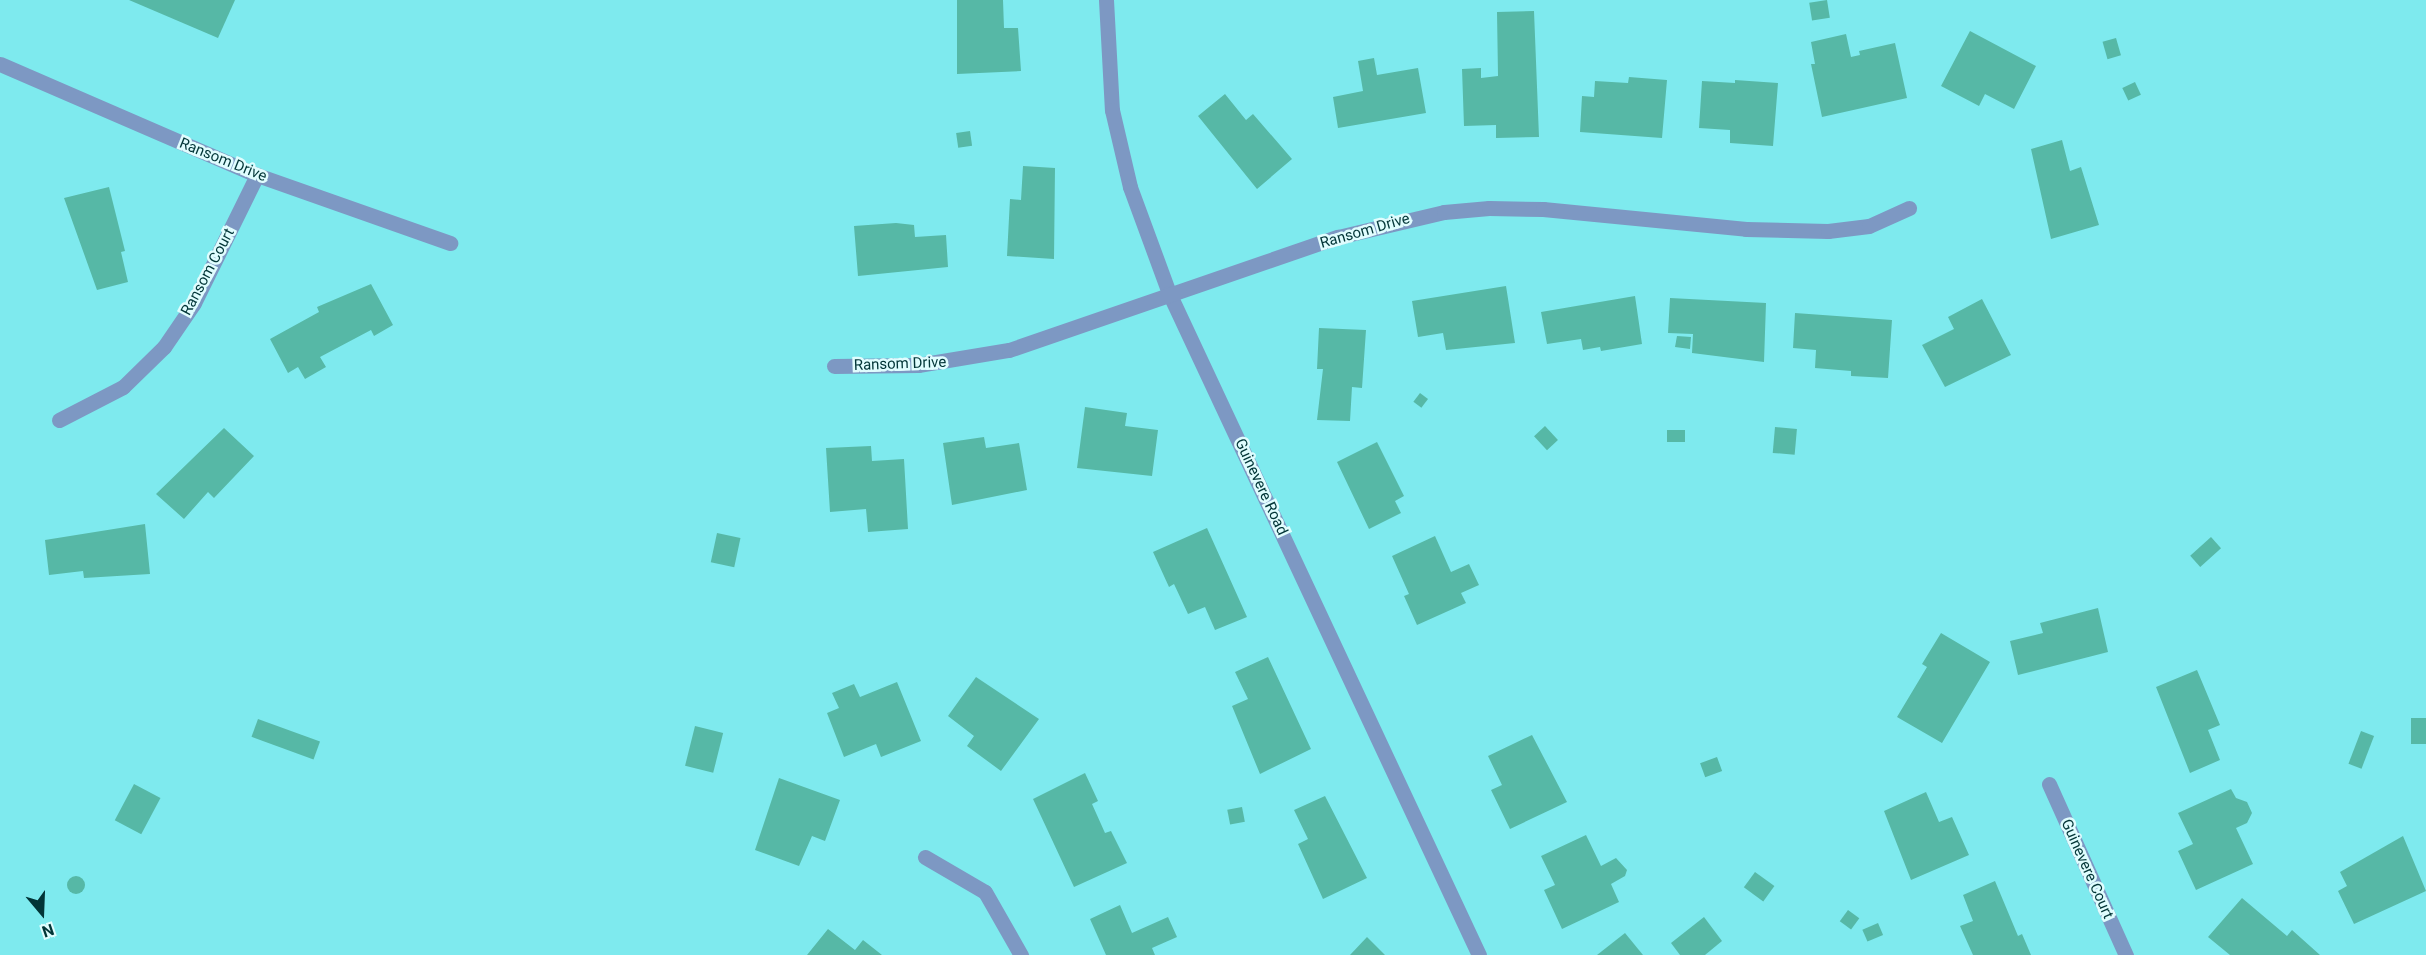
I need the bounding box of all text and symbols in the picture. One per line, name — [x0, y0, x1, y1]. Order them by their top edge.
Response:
street label: Ransom Drive — [177, 134, 269, 186]
street label: Ransom Drive — [1318, 210, 1412, 252]
street label: Ransom Court — [178, 225, 238, 319]
street label: Ransom Drive — [853, 353, 947, 375]
street label: Guinevere Road — [1231, 436, 1291, 538]
street label: Guinevere Court — [2057, 816, 2117, 922]
north arrow — [12, 883, 72, 943]
text: N — [40, 920, 56, 941]

